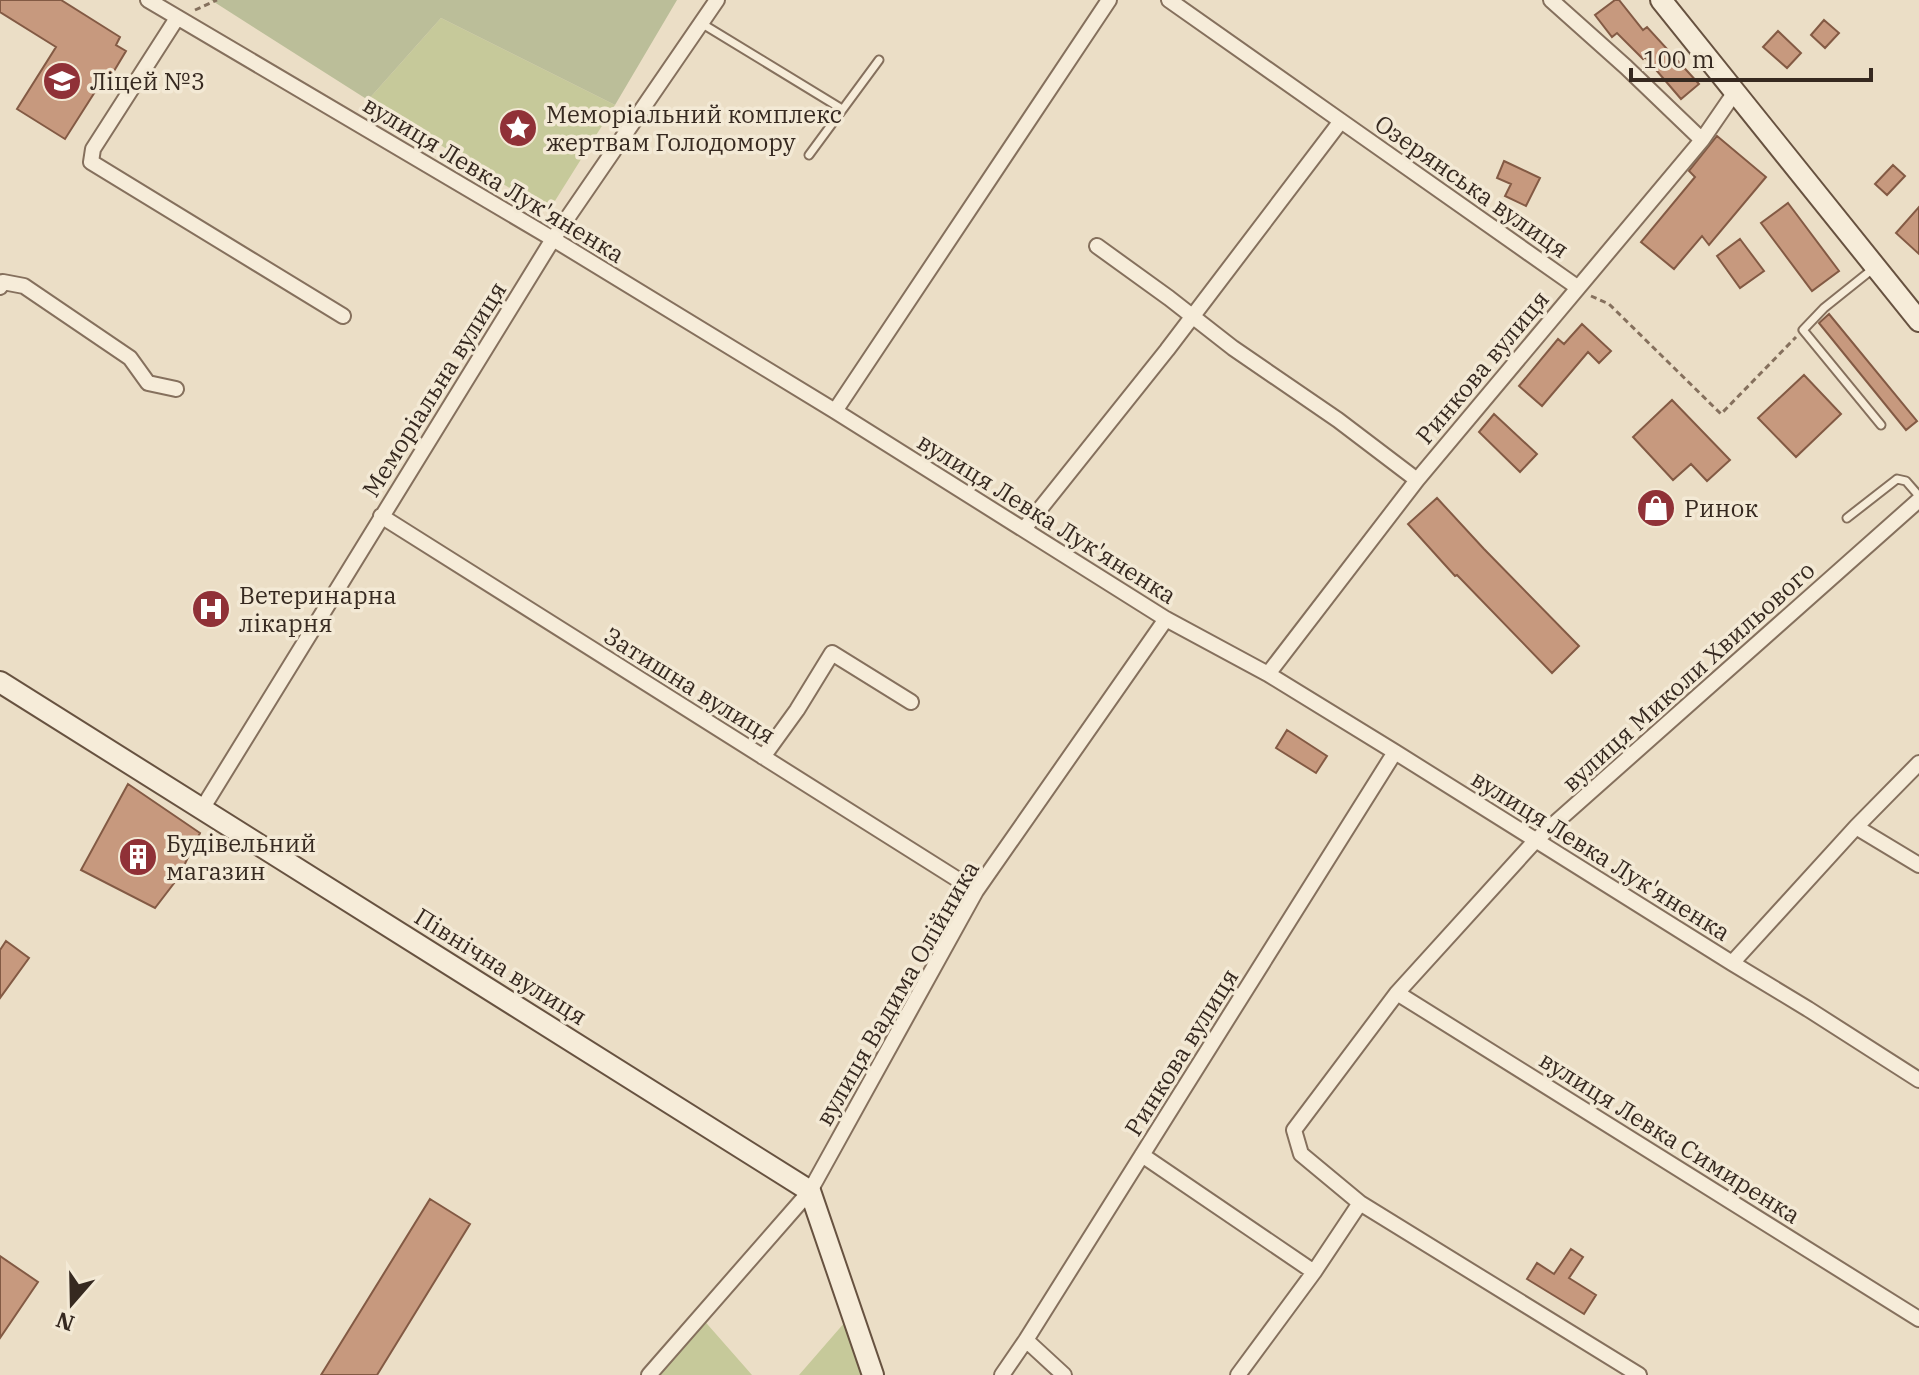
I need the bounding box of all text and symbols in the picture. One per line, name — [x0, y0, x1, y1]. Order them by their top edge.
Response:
scale bar — [1631, 32, 1871, 82]
text: 100 m — [1643, 43, 1715, 75]
school or university icon: Ліцей №3 — [41, 60, 83, 102]
place label: Ліцей №3 — [90, 65, 205, 97]
street label: вулиця Левка Лук'яненка — [357, 88, 631, 270]
place label: Меморіальний комплекс жертвам Голодомору — [546, 98, 842, 158]
place icon: Меморіальний комплекс жертвам Голодомору — [497, 107, 539, 149]
street label: Озерянська вулиця — [1369, 107, 1575, 265]
street label: Меморіальна вулиця — [355, 275, 513, 503]
street label: Ринкова вулиця — [1408, 283, 1556, 451]
street label: вулиця Левка Лук'яненка — [911, 425, 1183, 611]
shop icon: Ринок — [1635, 487, 1677, 529]
place label: Ринок — [1684, 492, 1758, 524]
street label: вулиця Миколи Хвильового — [1555, 554, 1821, 798]
place label: Ветеринарна лікарня — [239, 579, 397, 639]
hospital icon: Ветеринарна лікарня — [190, 588, 232, 630]
street label: Затишна вулиця — [598, 619, 782, 751]
street label: вулиця Левка Лук'яненка — [1465, 762, 1737, 948]
place label: Будівельний магазин — [166, 827, 316, 887]
building icon: Будівельний магазин — [117, 836, 159, 878]
street label: вулиця Вадима Олійника — [808, 855, 986, 1131]
street label: Північна вулиця — [409, 900, 593, 1032]
street label: Ринкова вулиця — [1117, 962, 1245, 1142]
street label: вулиця Левка Симиренка — [1533, 1043, 1807, 1231]
north arrow — [32, 1263, 112, 1343]
text: N — [52, 1306, 78, 1339]

